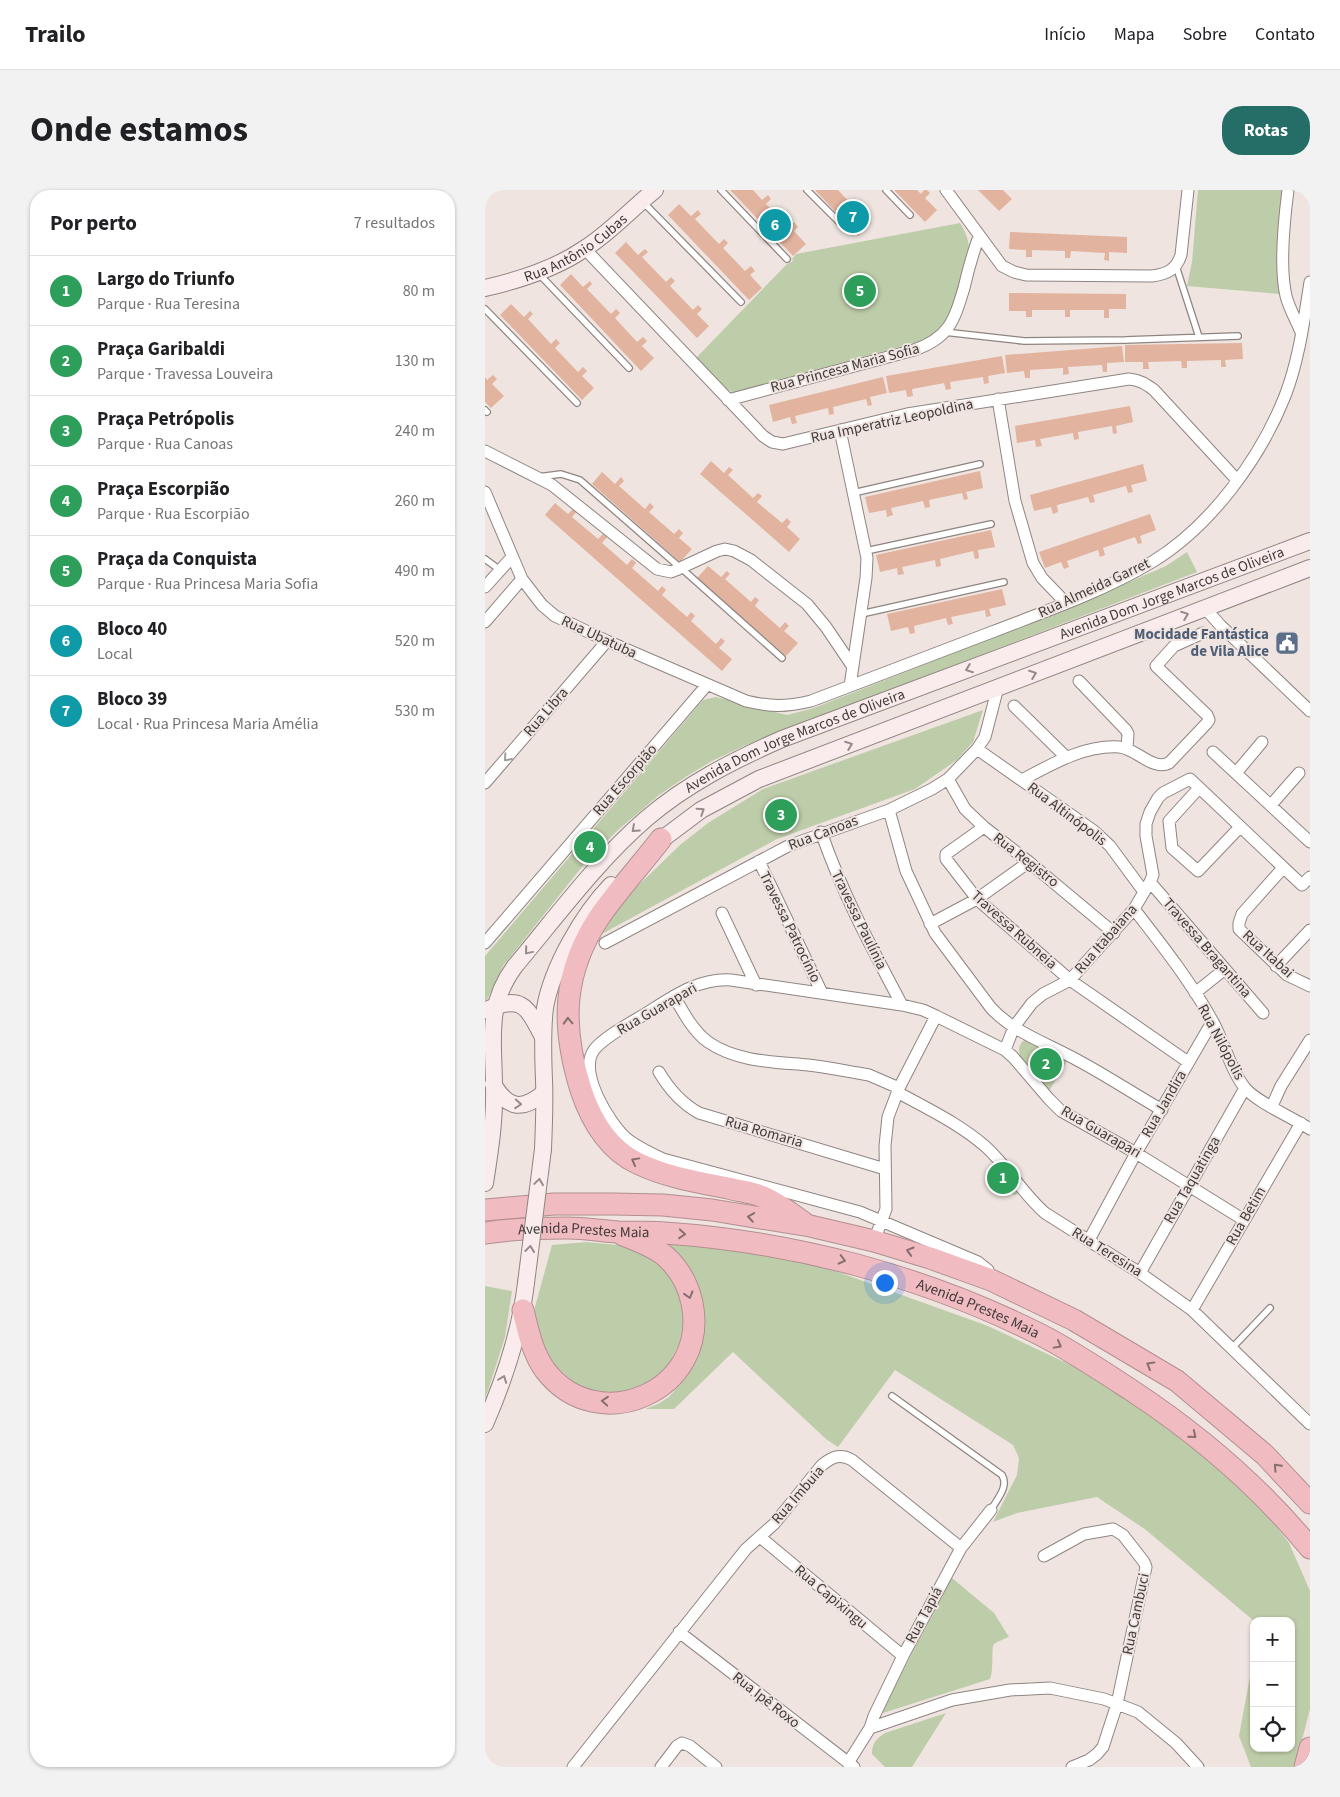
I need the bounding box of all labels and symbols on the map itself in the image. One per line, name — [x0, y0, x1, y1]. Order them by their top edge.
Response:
pin: 7 — [837, 198, 869, 236]
pin: 6 — [759, 206, 791, 244]
street label: Rua Antônio Cubas — [521, 209, 632, 287]
pin: 5 — [844, 272, 876, 310]
street label: Rua Princesa Maria Sofia — [768, 338, 922, 398]
street label: Rua Imperatriz Leopoldina — [809, 394, 975, 448]
street label: Avenida Dom Jorge Marcos de Oliveira — [1056, 541, 1287, 645]
street label: Rua Almeida Garret — [1035, 553, 1153, 623]
street label: Rua Ubatuba — [558, 610, 640, 664]
one-way arrow — [1180, 611, 1188, 621]
place label: Mocidade Fantástica de Vila Alice — [1134, 624, 1269, 662]
public building icon: Mocidade Fantástica de Vila Alice — [1274, 630, 1300, 656]
one-way arrow — [965, 663, 974, 673]
one-way arrow — [1028, 670, 1037, 680]
street label: Rua Libra — [519, 683, 573, 741]
street label: Avenida Dom Jorge Marcos de Oliveira — [680, 683, 908, 798]
street label: Rua Escorpião — [588, 740, 662, 820]
one-way arrow — [844, 741, 853, 751]
one-way arrow — [503, 753, 512, 762]
street label: Rua Altinópolis — [1023, 777, 1111, 851]
pin: 3 — [765, 796, 797, 834]
one-way arrow — [695, 808, 704, 817]
street label: Rua Canoas — [785, 810, 861, 856]
one-way arrow — [631, 823, 640, 832]
pin: 4 — [574, 828, 606, 866]
street label: Rua Registro — [989, 828, 1063, 892]
street label: Travessa Paulínia — [826, 867, 892, 973]
street label: Travessa Patrocínio — [754, 868, 826, 986]
street label: Travessa Rubneia — [966, 886, 1062, 974]
street label: Travessa Bragantina — [1158, 894, 1256, 1002]
street label: Rua Itabaiana — [1070, 900, 1142, 978]
street label: Rua Itabai — [1238, 925, 1298, 983]
one-way arrow — [524, 945, 533, 954]
street label: Rua Guarapari — [613, 978, 701, 1040]
street label: Rua Nilópolis — [1192, 1000, 1250, 1084]
one-way arrow — [562, 1017, 573, 1025]
pin: 2 — [1030, 1045, 1062, 1083]
street label: Rua Jandira — [1136, 1066, 1192, 1142]
one-way arrow — [514, 1098, 522, 1109]
street label: Rua Guarapari — [1057, 1101, 1145, 1163]
street label: Rua Romaria — [723, 1111, 805, 1153]
street label: Rua Taquatinga — [1159, 1133, 1225, 1227]
one-way arrow — [631, 1158, 640, 1168]
pin: 1 — [987, 1159, 1019, 1197]
one-way arrow — [533, 1178, 543, 1187]
street label: Rua Betim — [1221, 1183, 1271, 1249]
one-way arrow — [747, 1212, 755, 1222]
street label: Avenida Prestes Maia — [517, 1217, 650, 1243]
street label: Rua Teresina — [1068, 1222, 1146, 1282]
one-way arrow — [678, 1229, 686, 1240]
one-way arrow — [524, 1245, 535, 1253]
one-way arrow — [906, 1247, 914, 1257]
one-way arrow — [838, 1255, 846, 1265]
your location — [872, 1270, 898, 1296]
street label: Avenida Prestes Maia — [914, 1273, 1043, 1343]
one-way arrow — [684, 1290, 694, 1298]
one-way arrow — [1053, 1338, 1062, 1348]
one-way arrow — [1147, 1362, 1156, 1372]
one-way arrow — [497, 1375, 508, 1384]
one-way arrow — [601, 1396, 609, 1407]
one-way arrow — [1188, 1429, 1197, 1438]
street label: Rua Imbuia — [767, 1461, 829, 1529]
one-way arrow — [1274, 1464, 1283, 1473]
street label: Rua Capixingu — [790, 1560, 872, 1634]
street label: Rua Cambuci — [1117, 1571, 1155, 1657]
street label: Rua Tapiá — [900, 1583, 948, 1647]
street label: Rua Ipê Roxo — [728, 1667, 804, 1733]

